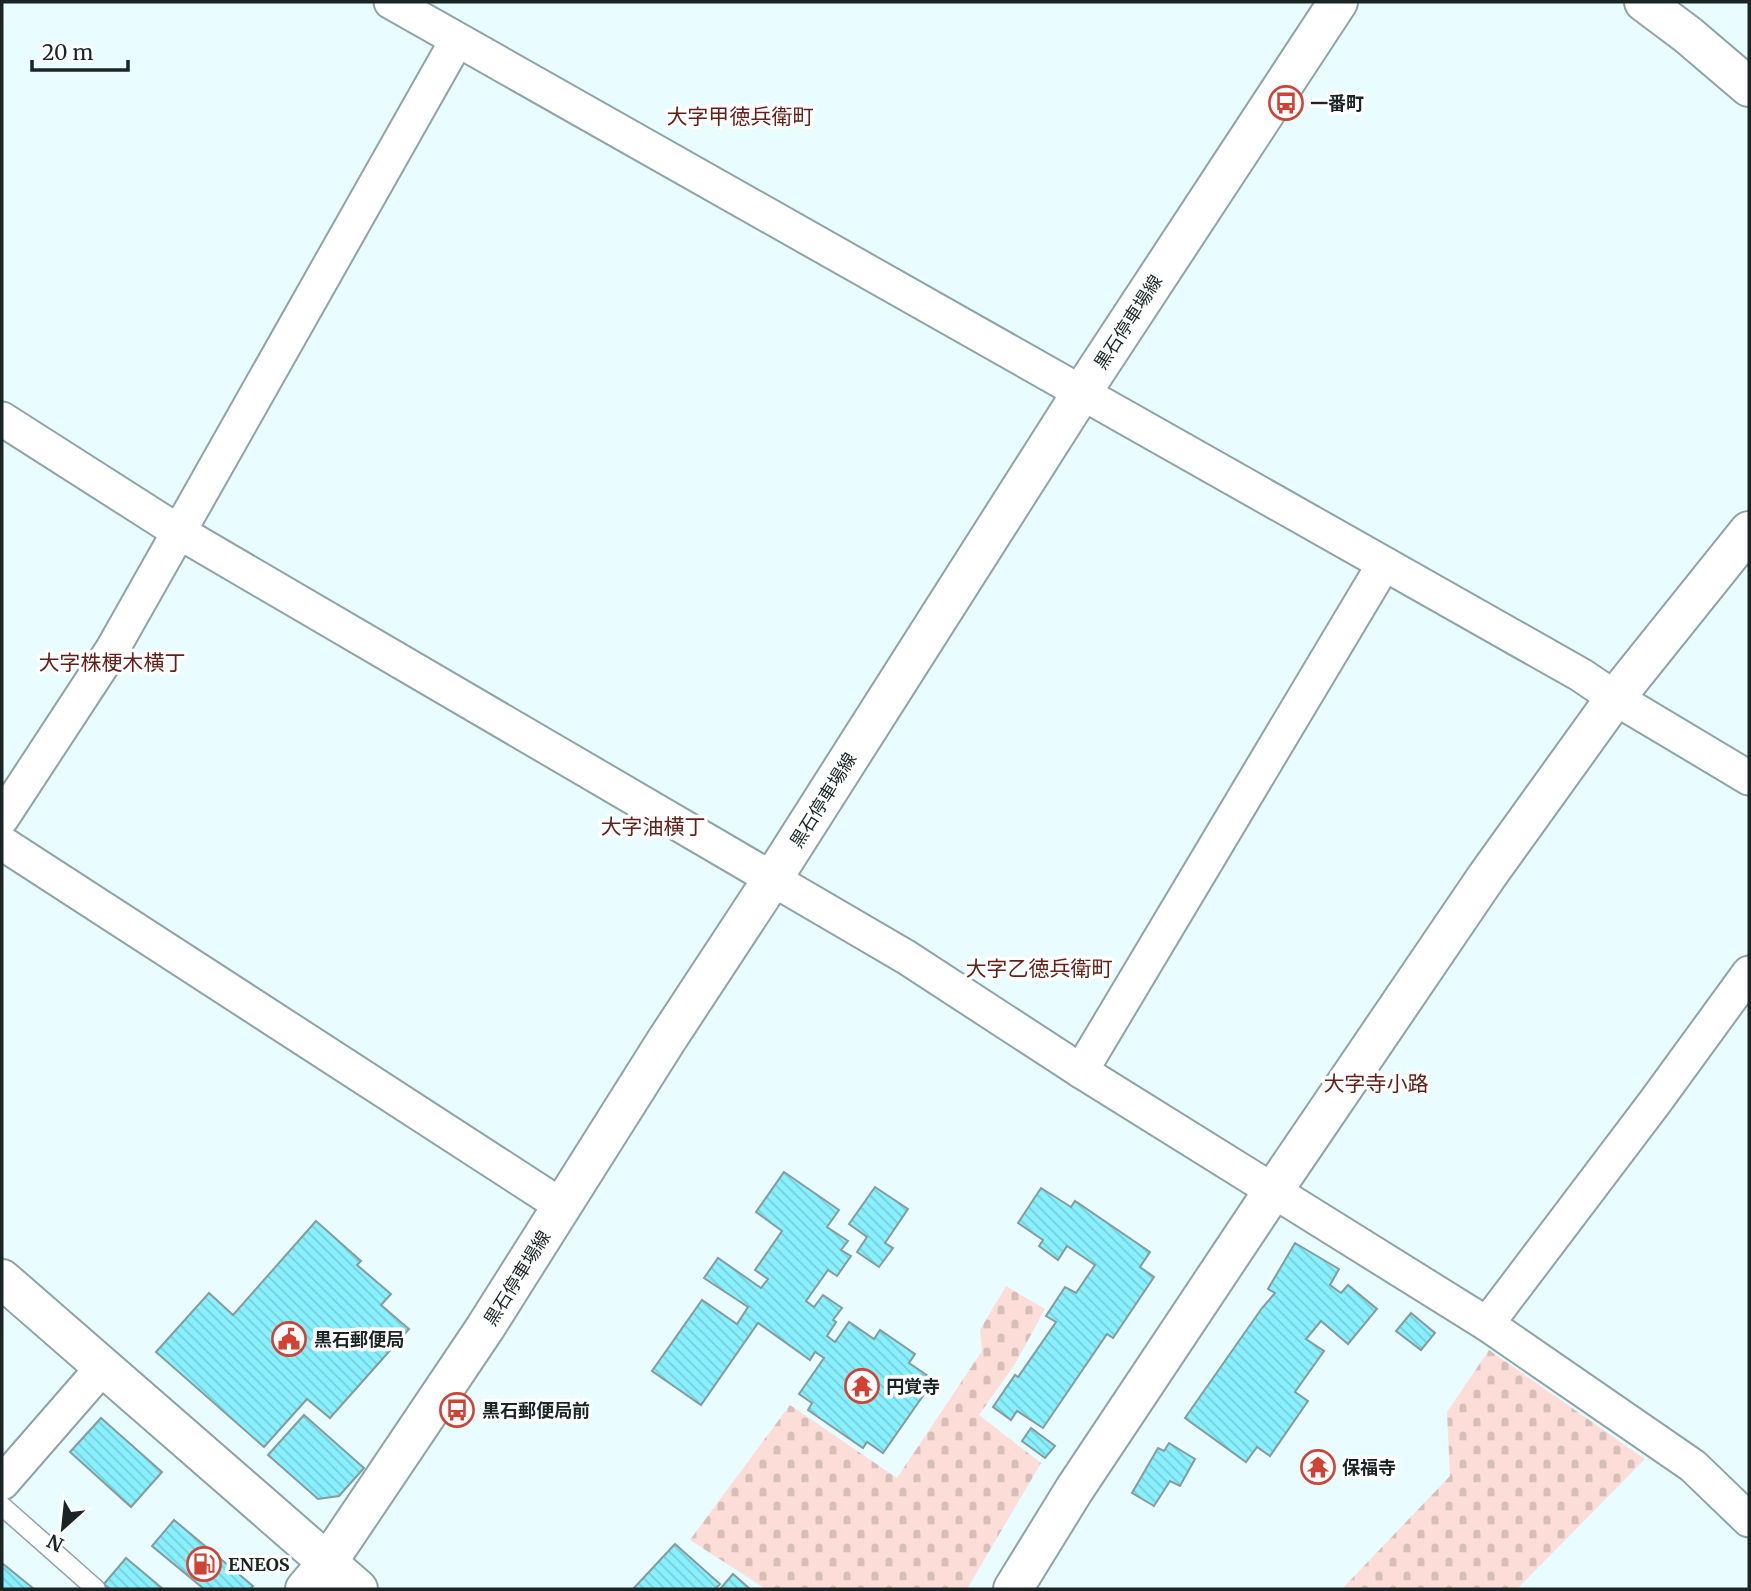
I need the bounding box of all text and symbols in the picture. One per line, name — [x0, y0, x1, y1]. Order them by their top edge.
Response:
scale bar — [32, 28, 128, 72]
text: 20 m — [42, 39, 94, 66]
bus stop icon: 一番町 — [1267, 84, 1305, 122]
place label: 一番町 — [1310, 92, 1364, 115]
district label: 大字甲徳兵衛町 — [667, 103, 814, 130]
street label: 黒石停車場線 — [1089, 270, 1167, 374]
district label: 大字株梗木横丁 — [39, 649, 186, 676]
street label: 黒石停車場線 — [785, 748, 861, 852]
district label: 大字油横丁 — [601, 813, 706, 840]
district label: 大字乙徳兵衛町 — [966, 955, 1113, 982]
district label: 大字寺小路 — [1324, 1070, 1429, 1097]
street label: 黒石停車場線 — [479, 1226, 555, 1330]
public building icon: 黒石郵便局 — [270, 1320, 308, 1358]
place label: 黒石郵便局 — [314, 1328, 404, 1351]
temple icon: 円覚寺 — [843, 1367, 881, 1405]
place label: 円覚寺 — [886, 1375, 940, 1398]
bus stop icon: 黒石郵便局前 — [438, 1391, 476, 1429]
place label: 黒石郵便局前 — [482, 1399, 590, 1422]
temple icon: 保福寺 — [1299, 1448, 1337, 1486]
place label: 保福寺 — [1342, 1456, 1396, 1479]
north arrow — [28, 1493, 98, 1563]
text: N — [43, 1529, 67, 1557]
fuel station icon: ENEOS — [185, 1545, 223, 1583]
place label: ENEOS — [228, 1553, 290, 1576]

